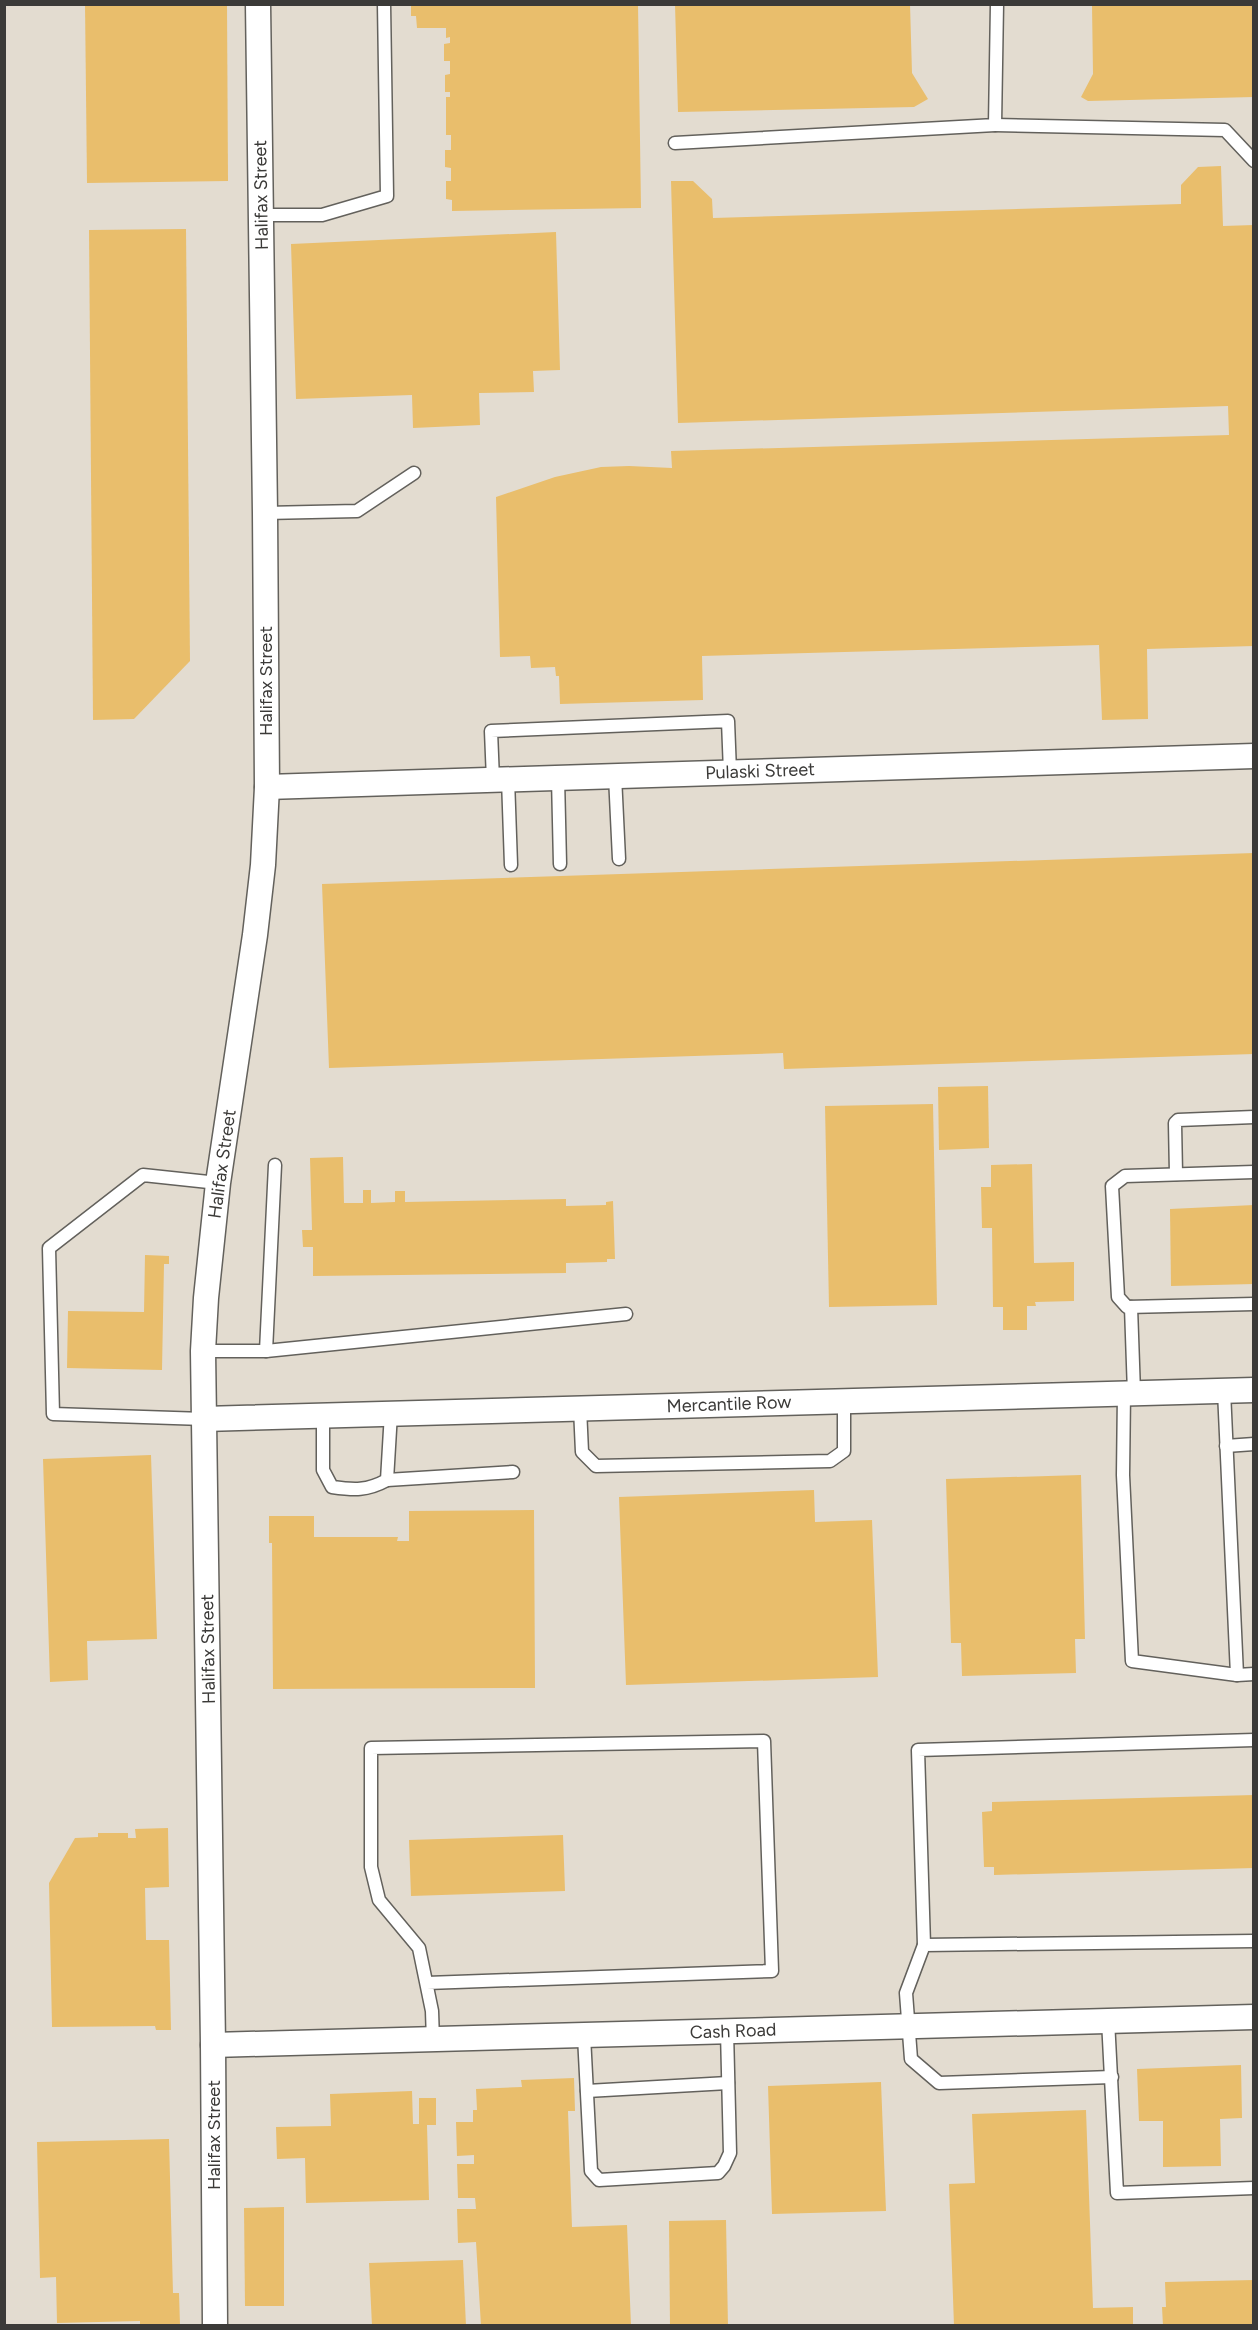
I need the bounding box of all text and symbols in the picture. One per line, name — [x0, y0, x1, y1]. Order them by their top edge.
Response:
street label: Halifax Street — [249, 140, 273, 250]
street label: Halifax Street — [255, 626, 277, 736]
street label: Pulaski Street — [705, 758, 815, 784]
street label: Halifax Street — [203, 1108, 241, 1220]
street label: Mercantile Row — [666, 1391, 792, 1417]
street label: Halifax Street — [196, 1594, 220, 1704]
street label: Cash Road — [689, 2018, 777, 2044]
street label: Halifax Street — [203, 2080, 225, 2190]

